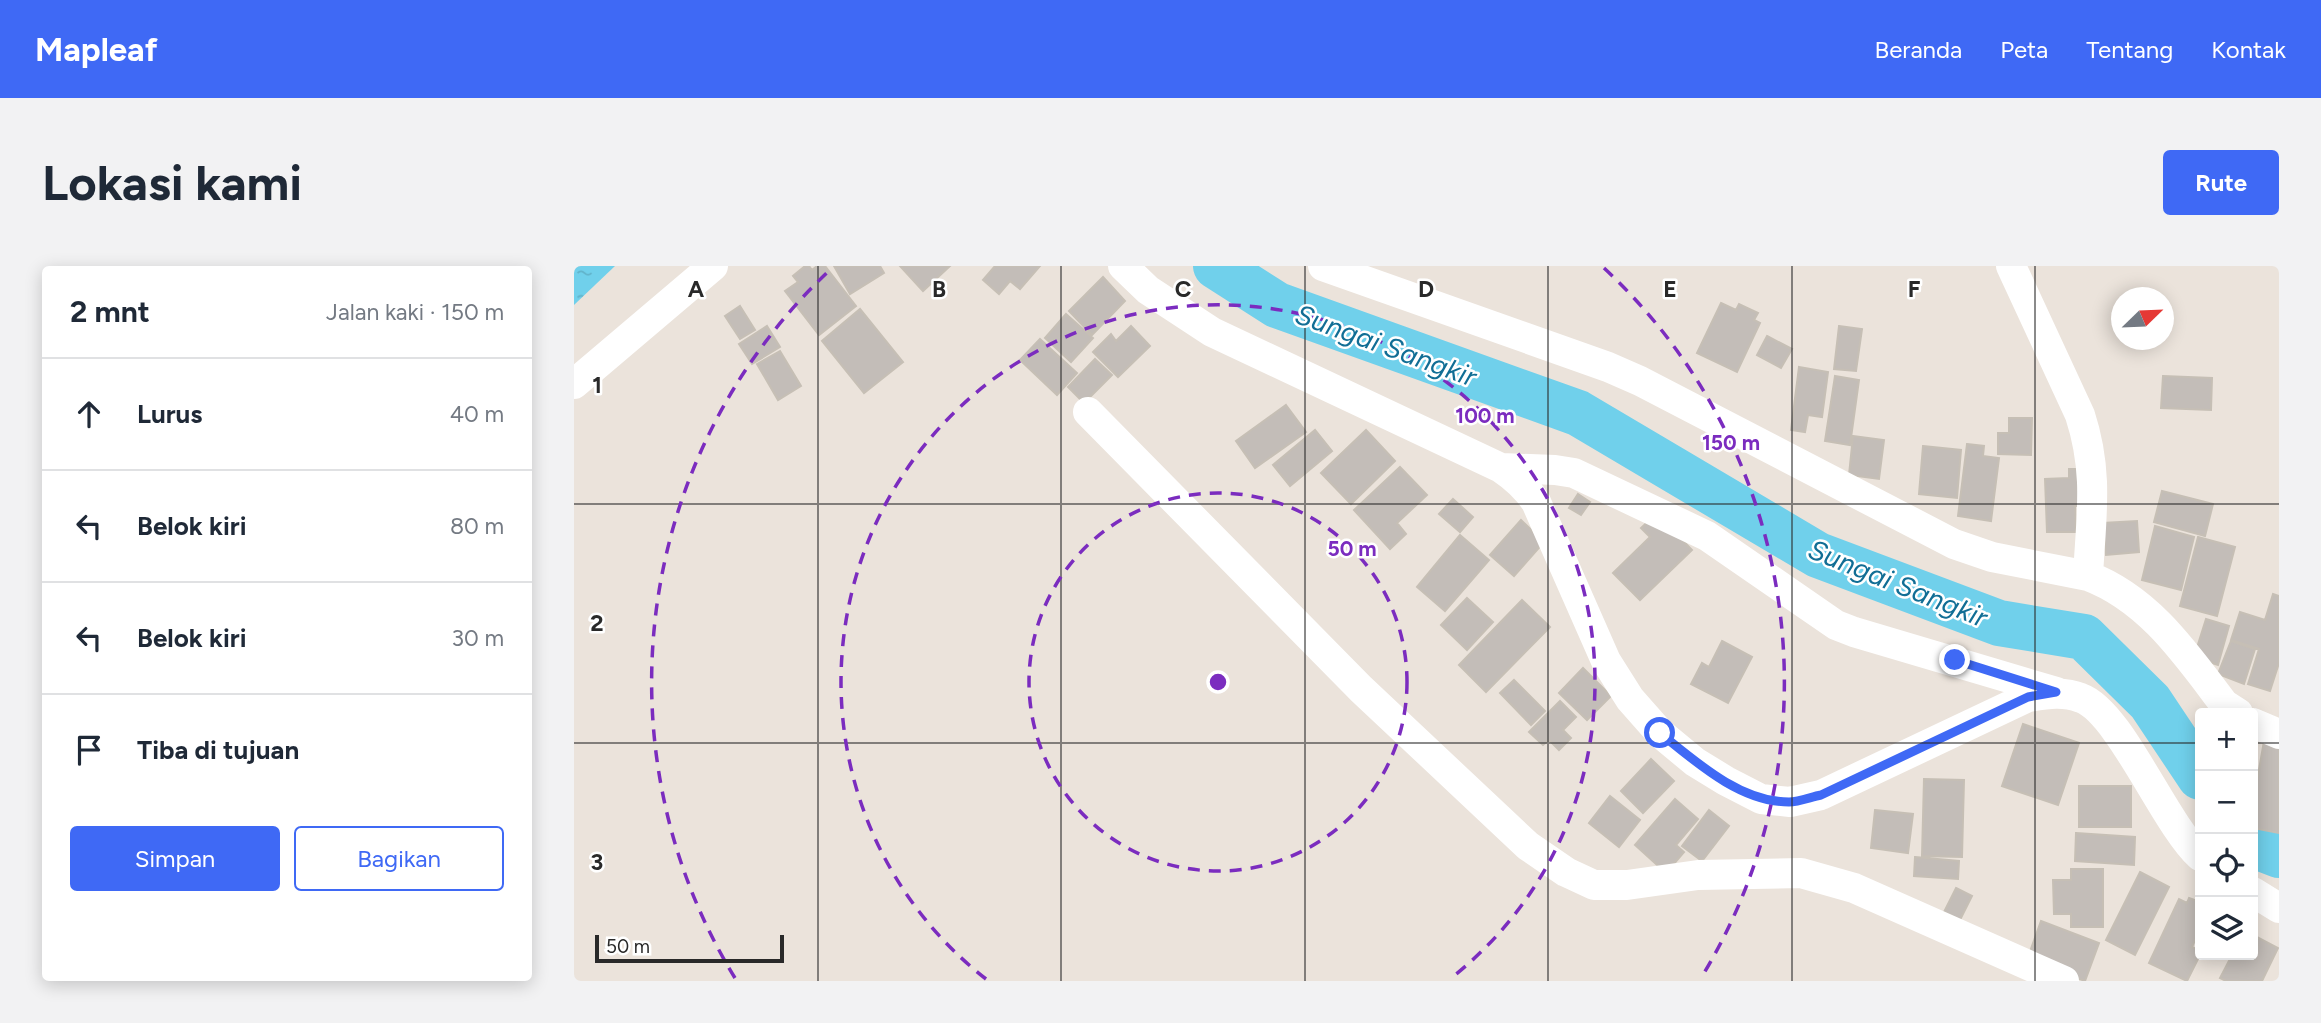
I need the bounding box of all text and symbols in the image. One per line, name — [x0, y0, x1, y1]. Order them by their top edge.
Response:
text: Mapleaf — [35, 30, 158, 69]
text: Beranda — [1875, 35, 1962, 64]
text: Peta — [2000, 35, 2048, 64]
text: Tentang — [2086, 35, 2173, 64]
text: Kontak — [2211, 35, 2286, 64]
button: Rute — [2163, 150, 2279, 215]
text: Lokasi kami — [42, 153, 302, 212]
text: A — [688, 275, 705, 303]
text: B — [932, 275, 946, 303]
text: C — [1175, 275, 1192, 303]
text: D — [1418, 275, 1434, 303]
text: E — [1663, 275, 1677, 303]
text: F — [1908, 275, 1921, 303]
north arrow — [2111, 287, 2174, 350]
text: 2 mnt — [70, 293, 150, 330]
water label: Sungai Sangkir — [1291, 297, 1482, 394]
text: Jalan kaki · 150 m — [326, 298, 504, 326]
text: 1 — [592, 371, 602, 399]
icon: ahead — [70, 395, 108, 433]
text: Lurus — [137, 398, 202, 430]
text: 40 m — [450, 400, 504, 428]
text: 100 m — [1455, 403, 1515, 428]
text: 150 m — [1702, 430, 1760, 455]
icon: left — [70, 507, 108, 545]
text: Belok kiri — [137, 510, 246, 542]
text: 80 m — [450, 512, 504, 540]
water label: Sungai Sangkir — [1804, 532, 1994, 635]
text: 50 m — [1327, 536, 1377, 561]
text: 2 — [590, 609, 604, 637]
icon: left — [70, 619, 108, 657]
text: Belok kiri — [137, 622, 246, 654]
text: 30 m — [451, 624, 504, 652]
route end — [1939, 644, 1970, 675]
centre of rings — [1206, 670, 1230, 694]
map controls — [2195, 708, 2258, 960]
button: + — [2195, 708, 2258, 771]
route start — [1644, 717, 1675, 748]
icon: arrive — [70, 731, 108, 769]
text: Tiba di tujuan — [137, 734, 299, 766]
button: − — [2195, 771, 2258, 834]
button: Simpan — [70, 826, 280, 891]
button: Bagikan — [294, 826, 504, 891]
button: locate — [2195, 834, 2258, 897]
text: 3 — [591, 848, 603, 876]
button: layers — [2195, 897, 2258, 960]
scale bar — [595, 932, 784, 964]
text: 50 m — [606, 935, 650, 958]

